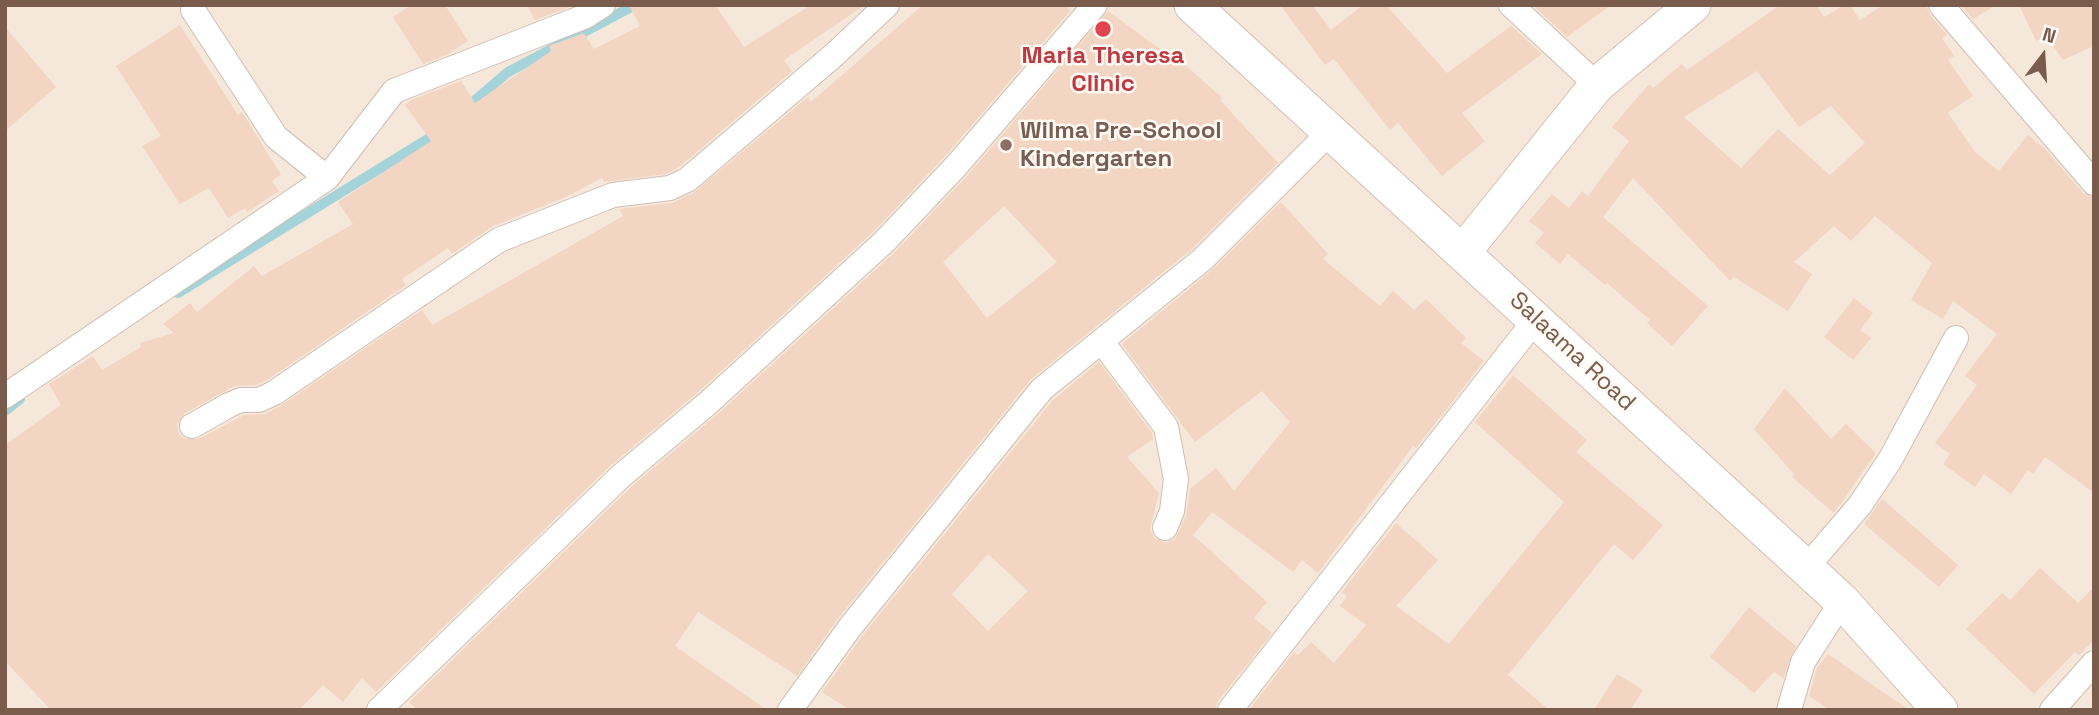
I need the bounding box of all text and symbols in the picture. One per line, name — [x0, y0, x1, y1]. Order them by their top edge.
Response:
marker: Maria Theresa Clinic — [1093, 19, 1113, 39]
north arrow — [2008, 21, 2078, 91]
text: N — [2040, 22, 2059, 49]
place label: Maria Theresa Clinic — [1022, 42, 1184, 98]
place label: Wilma Pre-School Kindergarten — [1020, 117, 1222, 173]
marker: Wilma Pre-School Kindergarten — [998, 137, 1014, 153]
street label: Salaama Road — [1503, 286, 1641, 418]

